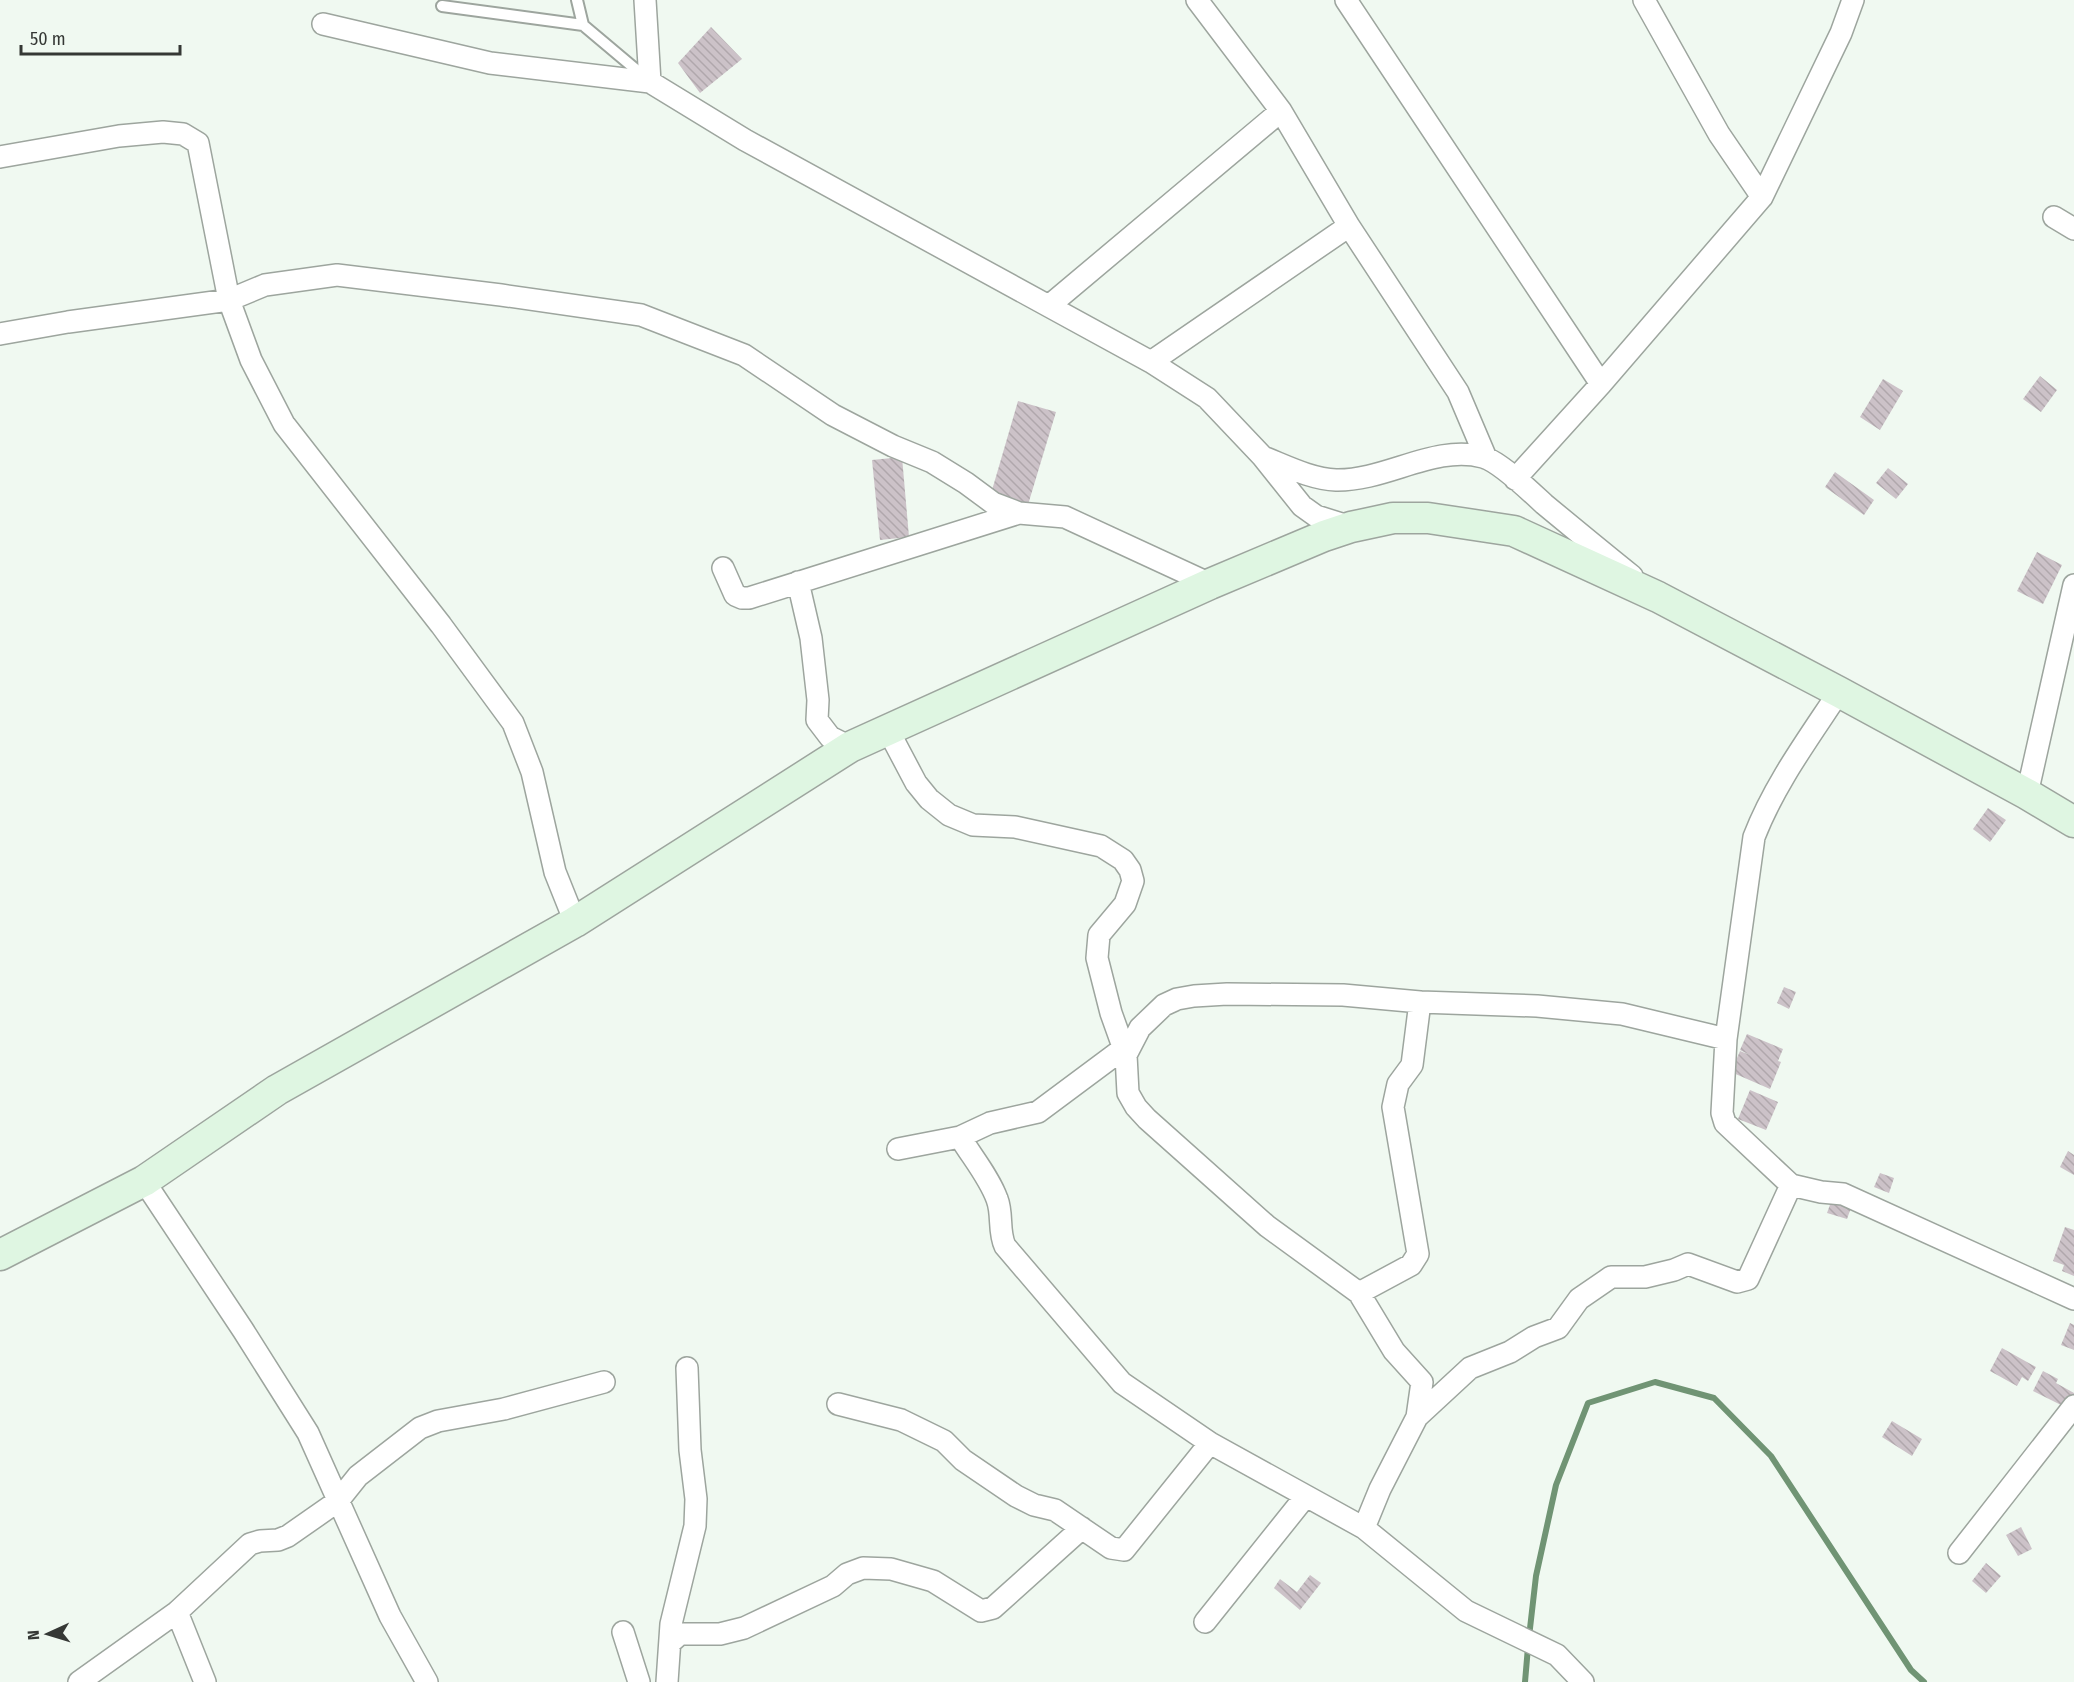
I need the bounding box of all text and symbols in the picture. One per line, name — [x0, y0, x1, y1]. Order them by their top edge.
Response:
scale bar — [21, 18, 180, 56]
text: 50 m — [30, 28, 66, 50]
north arrow — [18, 1604, 78, 1664]
text: N — [24, 1630, 43, 1640]

